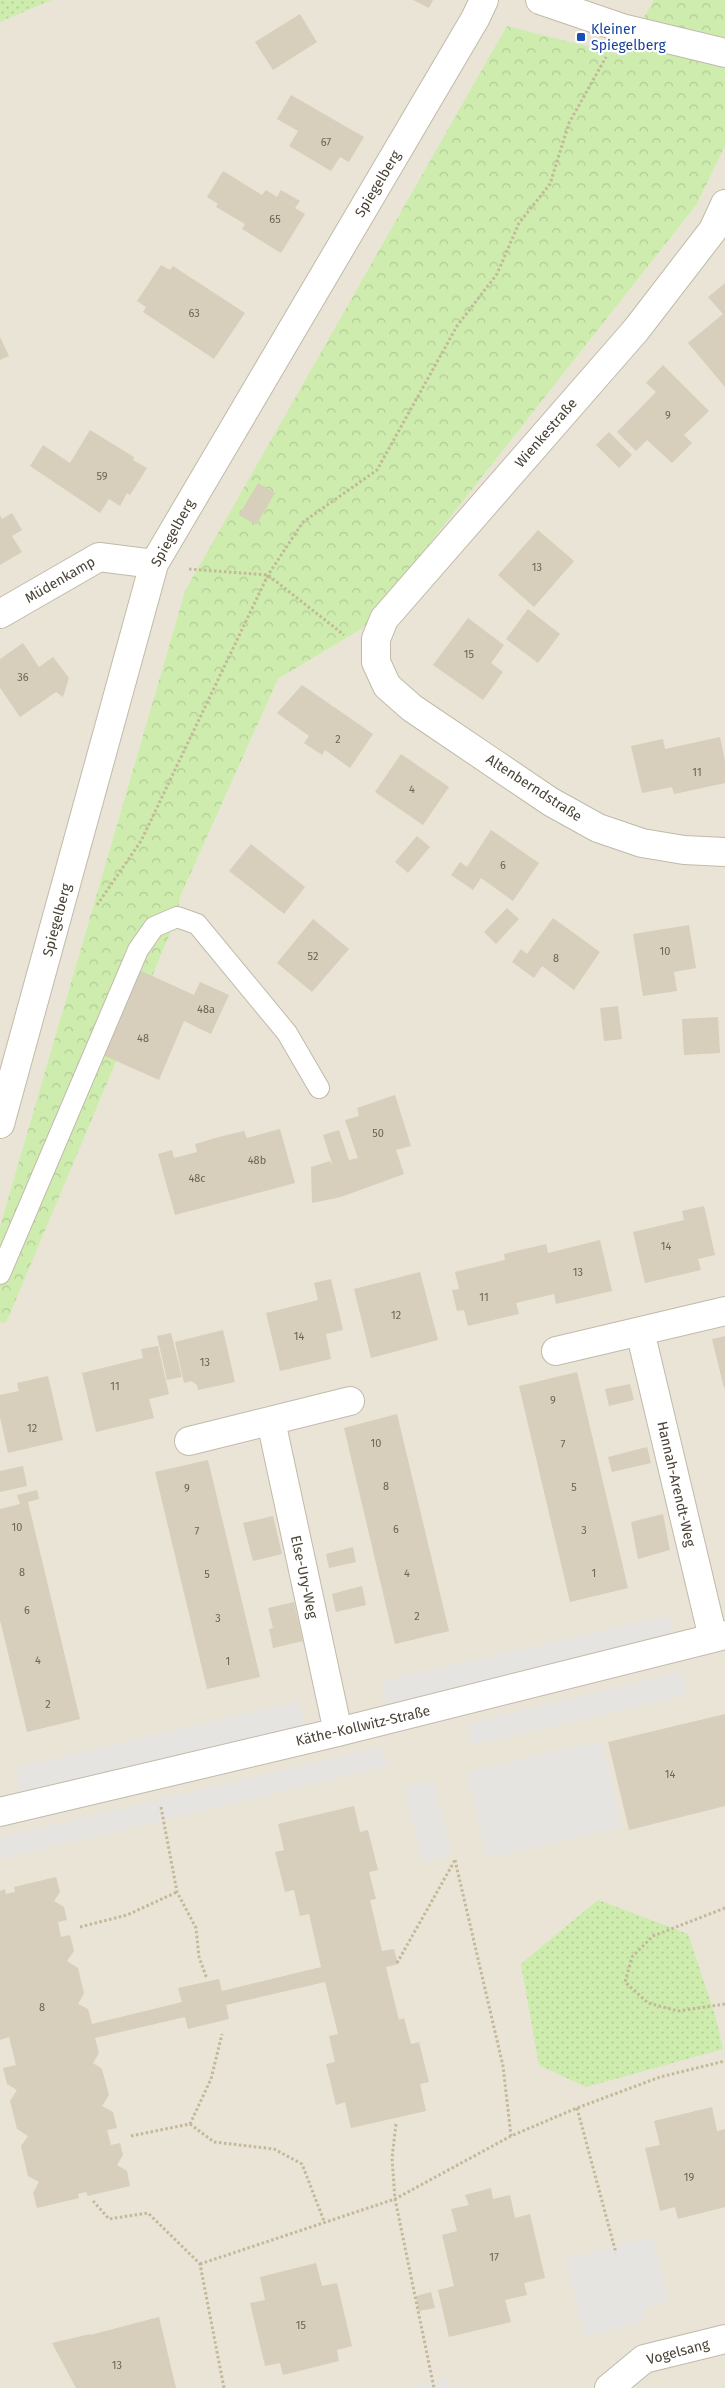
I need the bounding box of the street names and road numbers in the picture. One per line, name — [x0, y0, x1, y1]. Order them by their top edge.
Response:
street label: Spiegelberg — [351, 147, 405, 220]
street label: Wienkestraße — [511, 395, 581, 471]
street label: Spiegelberg — [147, 496, 199, 570]
street label: Müdenkamp — [22, 553, 98, 607]
street label: Altenberndstraße — [483, 751, 585, 825]
street label: Spiegelberg — [39, 881, 75, 958]
street label: Hannah-Arendt-Weg — [653, 1419, 699, 1549]
street label: Else-Ury-Weg — [287, 1534, 321, 1621]
street label: Käthe-Kollwitz-Straße — [294, 1702, 432, 1750]
street label: Vogelsang — [645, 2335, 712, 2368]

